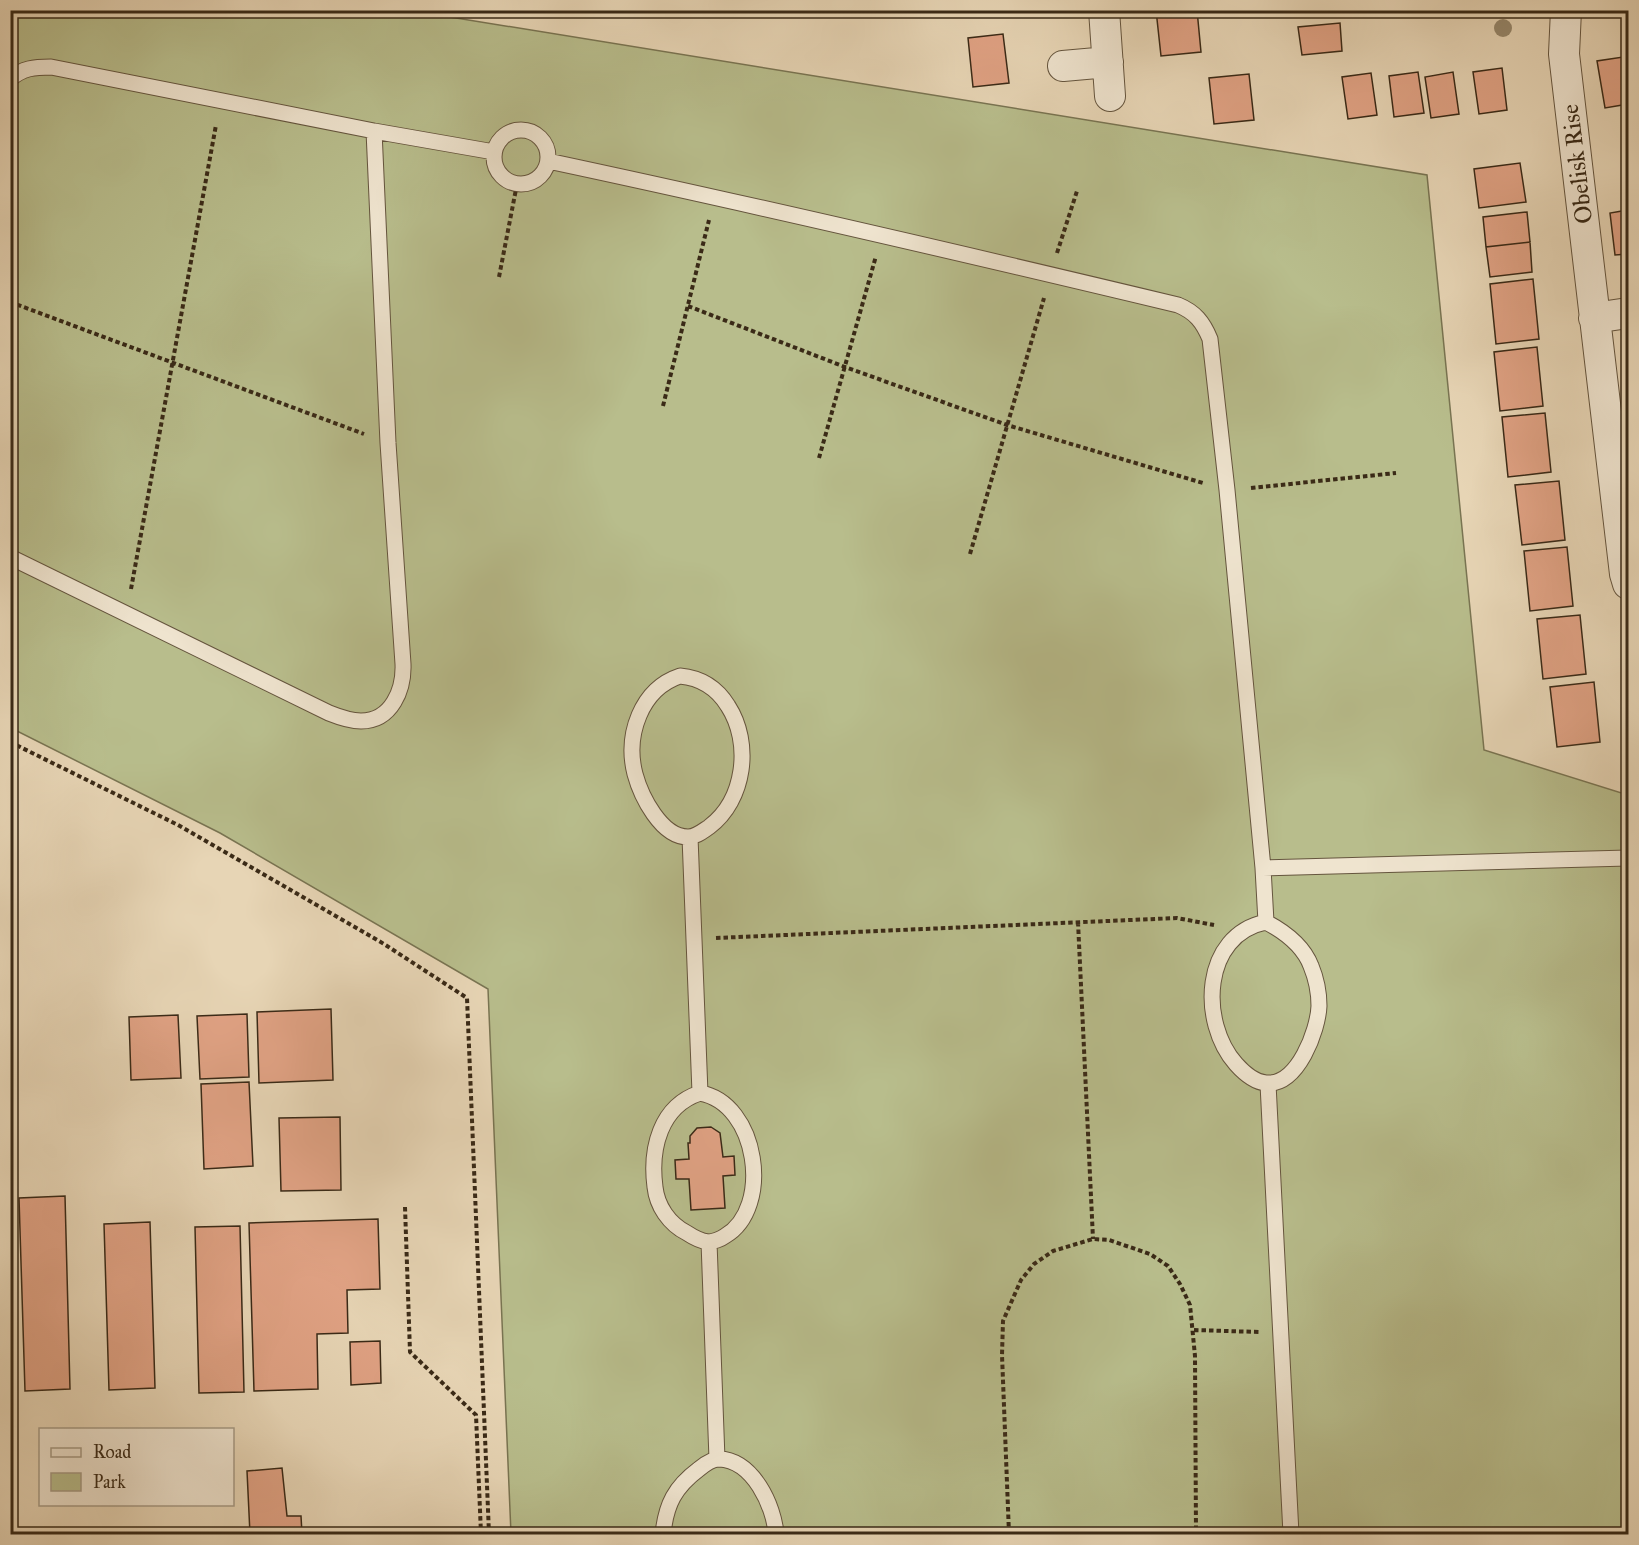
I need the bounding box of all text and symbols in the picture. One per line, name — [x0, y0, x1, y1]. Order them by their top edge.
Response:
street label: Obelisk Rise — [1555, 102, 1599, 226]
legend — [39, 1428, 234, 1506]
text: Road — [93, 1441, 131, 1463]
text: Park — [93, 1471, 126, 1493]

